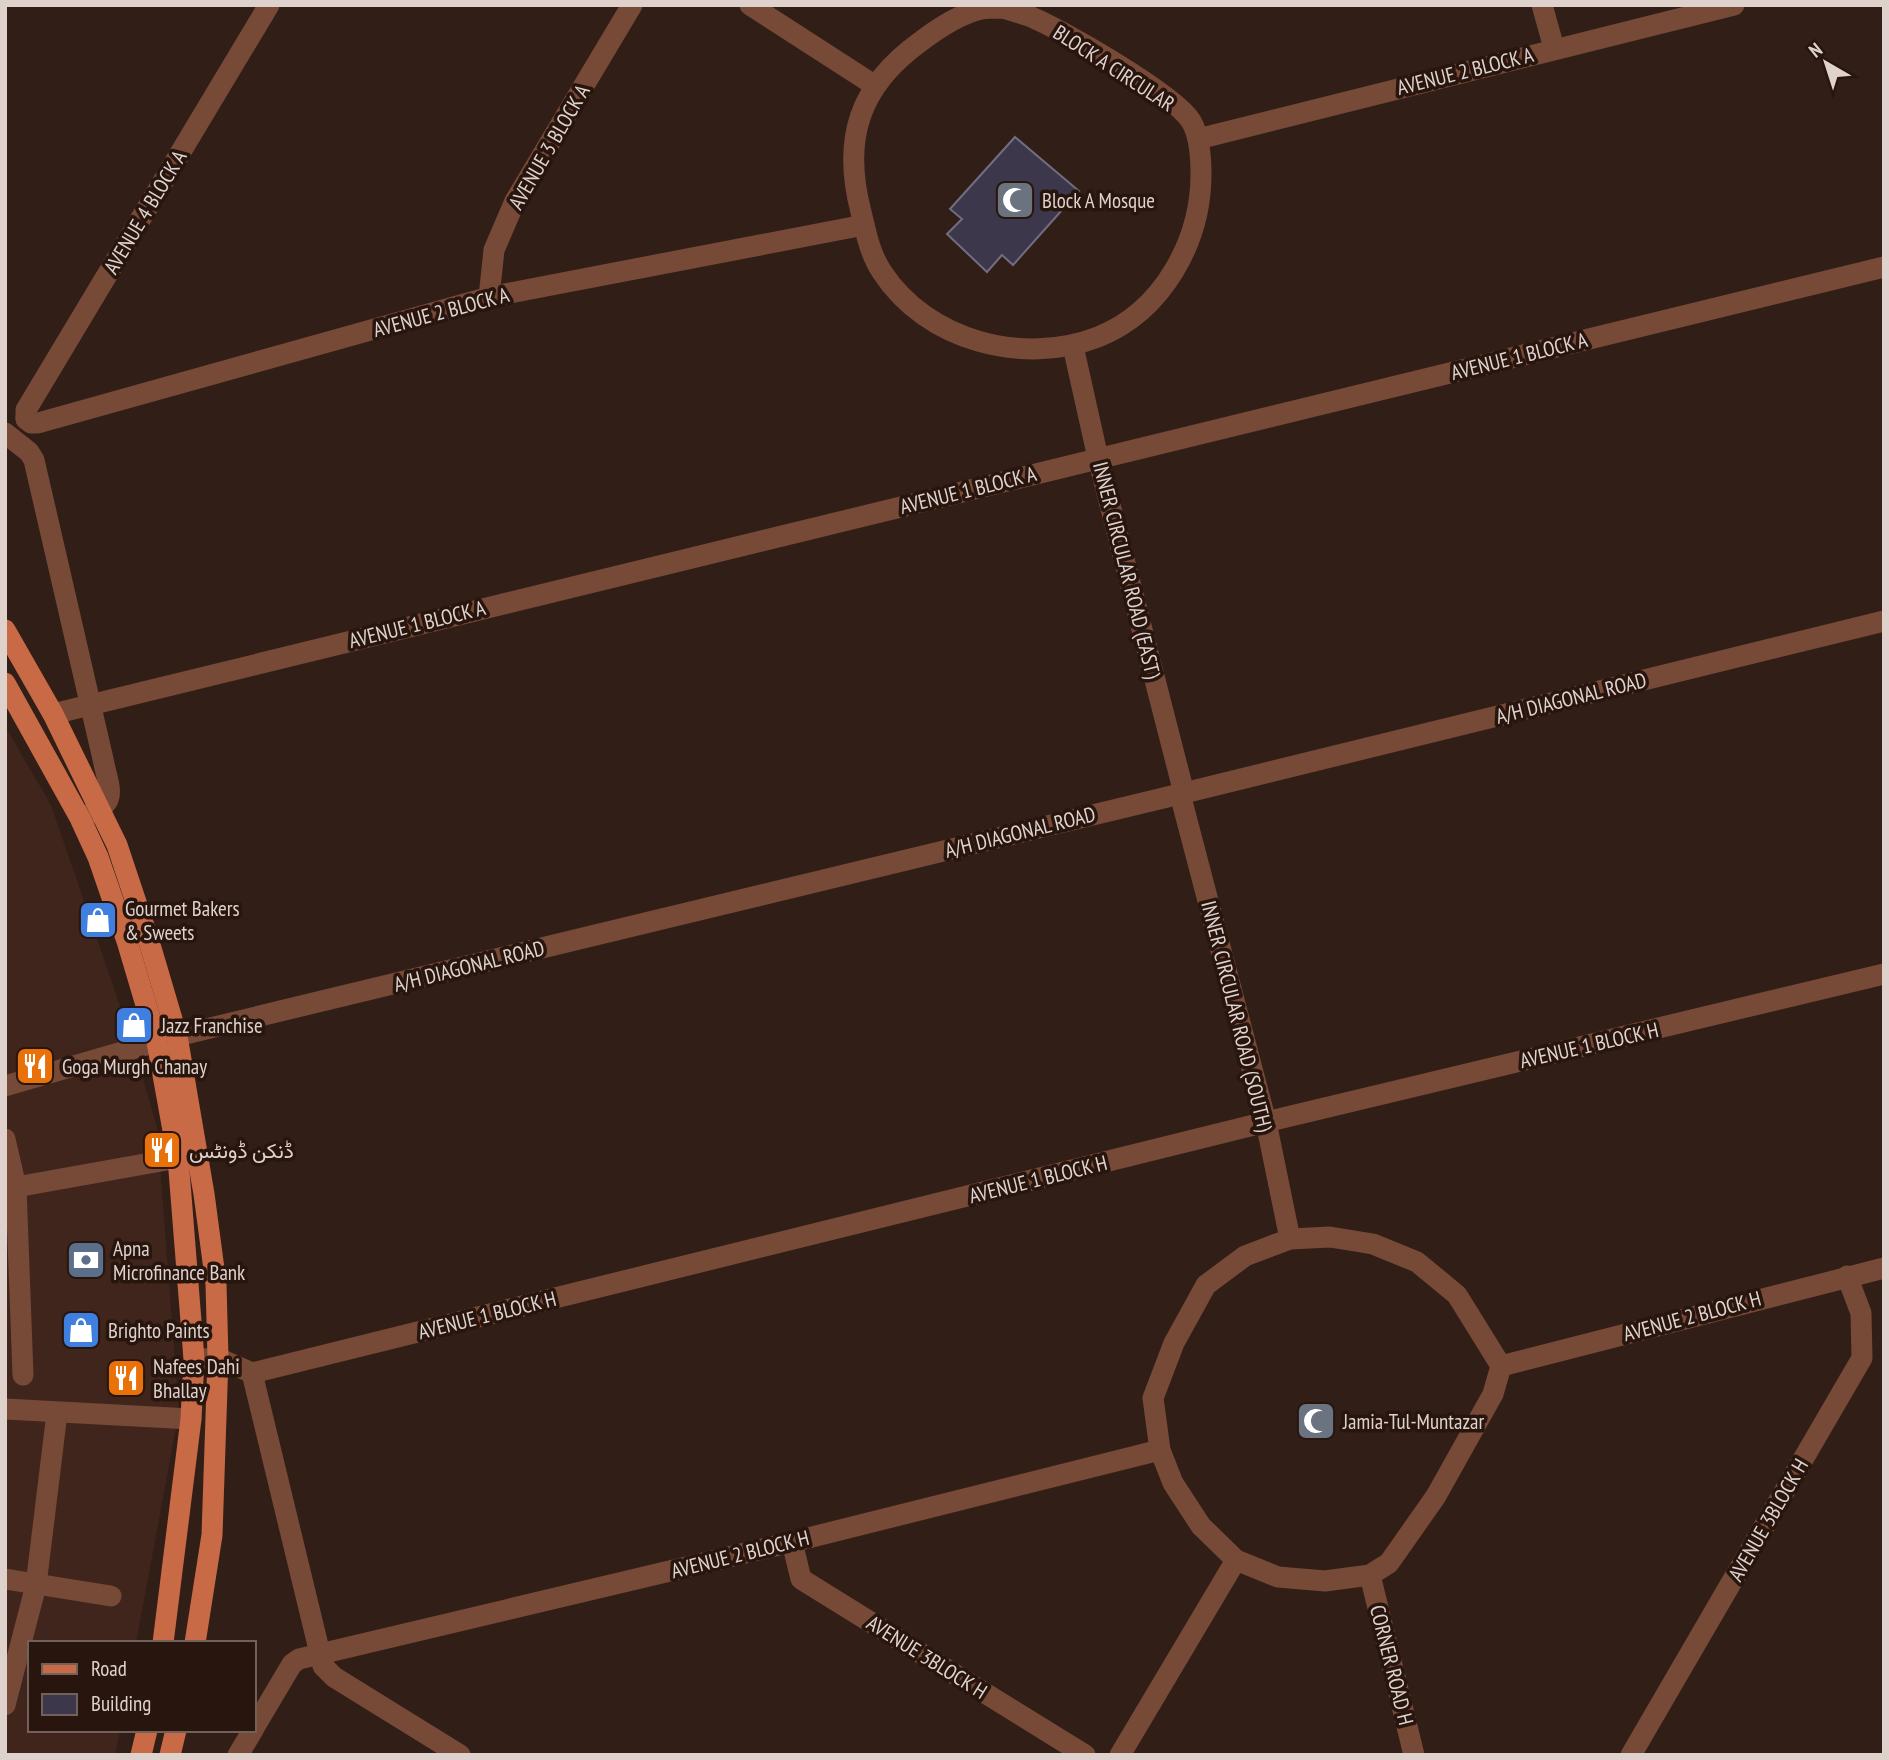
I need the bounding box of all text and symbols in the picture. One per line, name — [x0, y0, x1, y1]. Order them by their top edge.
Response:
street label: BLOCK A CIRCULAR — [1048, 19, 1180, 117]
north arrow — [1791, 28, 1861, 98]
text: N — [1804, 37, 1827, 62]
street label: AVENUE 2 BLOCK A — [1394, 41, 1536, 101]
street label: AVENUE 3 BLOCK A — [502, 80, 596, 214]
street label: AVENUE 4 BLOCK A — [97, 145, 193, 279]
mosque icon: Block A Mosque — [994, 179, 1036, 221]
place label: Block A Mosque — [1042, 187, 1155, 214]
street label: AVENUE 2 BLOCK A — [370, 281, 512, 343]
street label: AVENUE 1 BLOCK A — [1448, 326, 1590, 386]
street label: INNER CIRCULAR ROAD (EAST) — [1087, 459, 1167, 681]
street label: AVENUE 1 BLOCK A — [897, 460, 1039, 520]
street label: AVENUE 1 BLOCK A — [346, 594, 488, 654]
street label: A/H DIAGONAL ROAD — [1493, 666, 1649, 730]
street label: A/H DIAGONAL ROAD — [942, 800, 1098, 864]
place label: Gourmet Bakers & Sweets — [125, 895, 240, 946]
street label: INNER CIRCULAR ROAD (SOUTH) — [1195, 898, 1279, 1134]
shop icon: Gourmet Bakers & Sweets — [77, 899, 119, 941]
street label: A/H DIAGONAL ROAD — [391, 934, 547, 998]
shop icon: Jazz Franchise — [113, 1004, 155, 1046]
place label: Jazz Franchise — [160, 1012, 263, 1039]
street label: AVENUE 1 BLOCK H — [1517, 1016, 1661, 1074]
restaurant icon: Goga Murgh Chanay — [14, 1045, 56, 1087]
place label: Goga Murgh Chanay — [62, 1053, 207, 1080]
restaurant icon: ڈنکن ڈونٹس — [141, 1129, 183, 1171]
place label: ڈنکن ڈونٹس — [189, 1137, 294, 1164]
street label: AVENUE 1 BLOCK H — [966, 1149, 1110, 1209]
place label: Apna Microfinance Bank — [113, 1235, 245, 1286]
bank icon: Apna Microfinance Bank — [65, 1239, 107, 1281]
street label: AVENUE 1 BLOCK H — [415, 1285, 559, 1345]
street label: AVENUE 2 BLOCK H — [1620, 1285, 1764, 1347]
shop icon: Brighto Paints — [60, 1309, 102, 1351]
place label: Brighto Paints — [108, 1317, 210, 1344]
place label: Nafees Dahi Bhallay — [153, 1353, 240, 1404]
restaurant icon: Nafees Dahi Bhallay — [105, 1357, 147, 1399]
mosque icon: Jamia-Tul-Muntazar — [1295, 1400, 1337, 1442]
place label: Jamia-Tul-Muntazar — [1342, 1408, 1484, 1435]
street label: AVENUE 3BLOCK H — [1722, 1454, 1814, 1586]
street label: AVENUE 2 BLOCK H — [668, 1524, 812, 1584]
street label: CORNER ROAD H — [1364, 1602, 1420, 1728]
street label: AVENUE 3BLOCK H — [862, 1609, 992, 1705]
legend — [28, 1641, 256, 1732]
text: Road — [91, 1655, 127, 1682]
text: Building — [91, 1690, 151, 1717]

